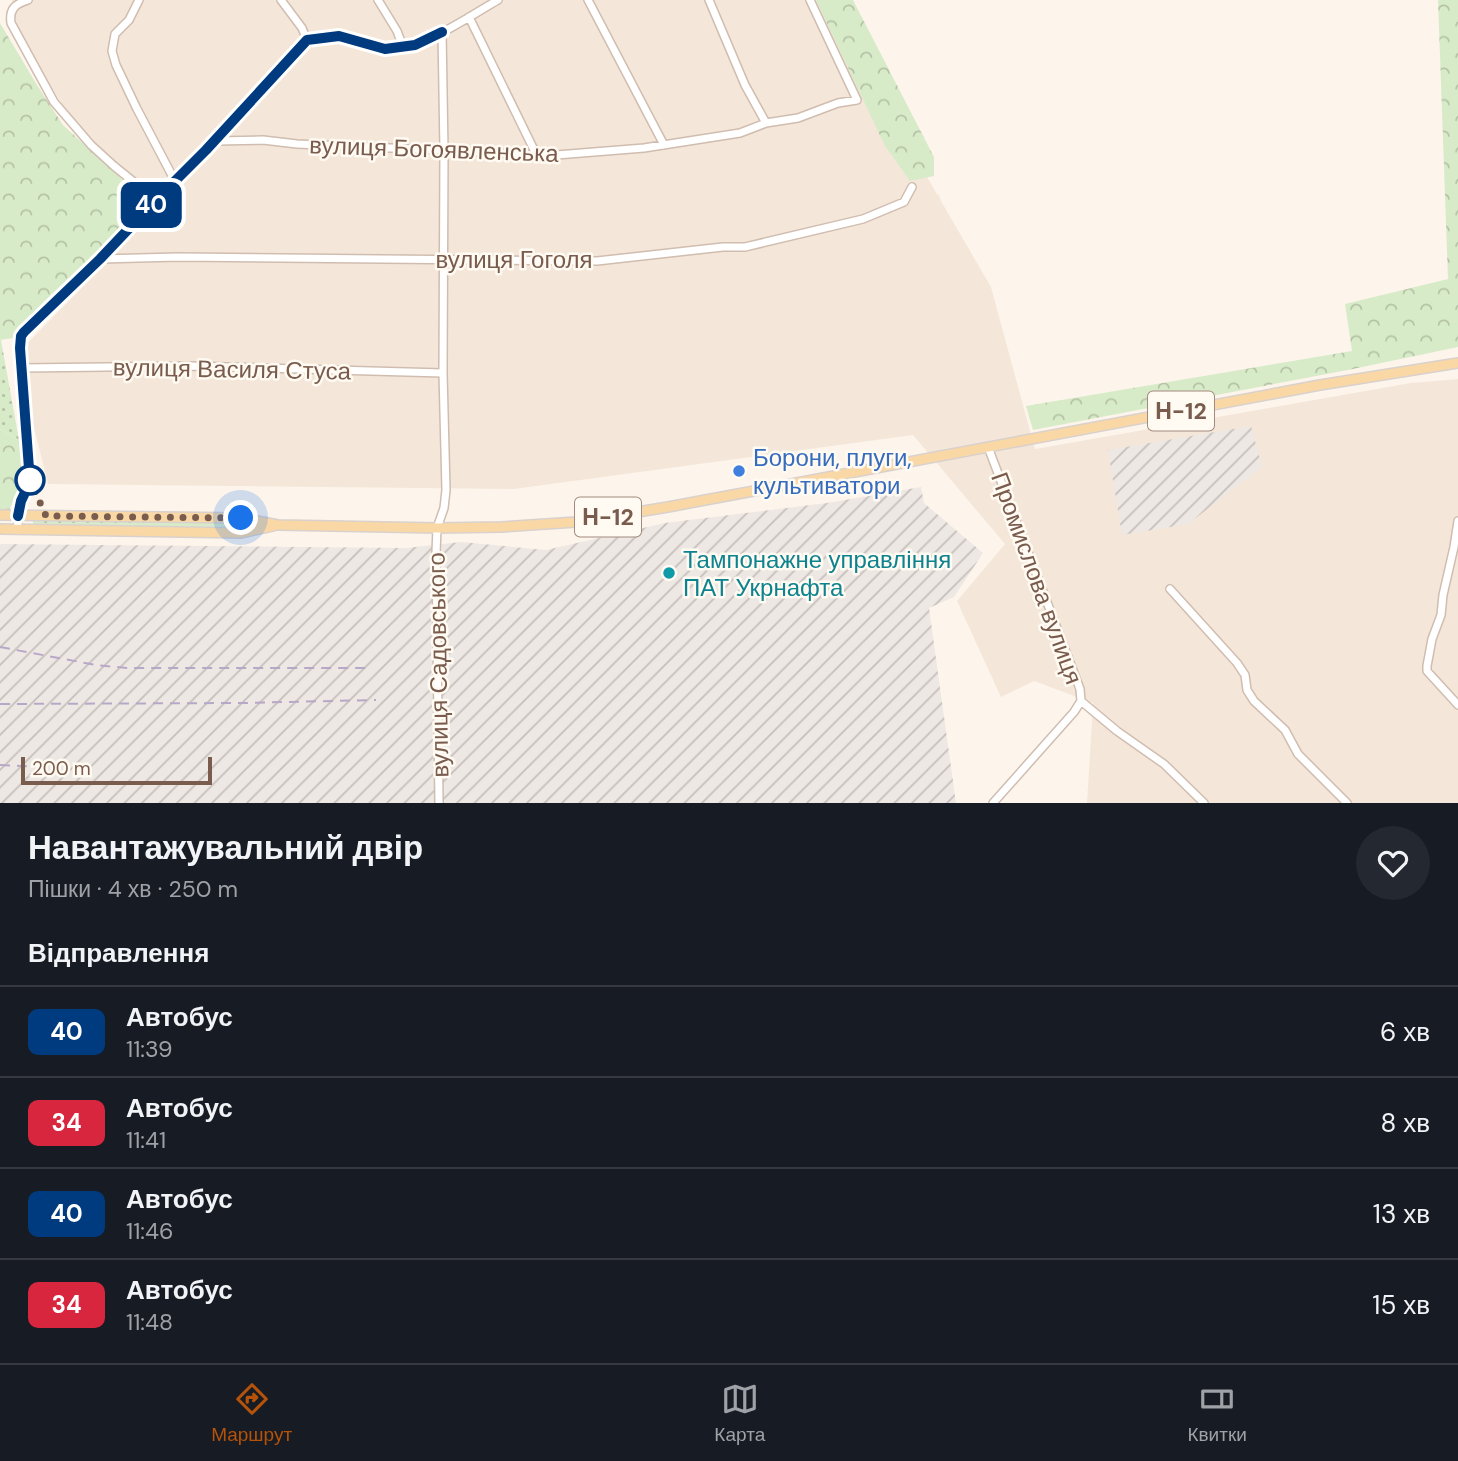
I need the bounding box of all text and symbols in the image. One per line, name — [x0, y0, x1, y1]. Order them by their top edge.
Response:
street label: вулиця Богоявленська — [309, 129, 560, 169]
line badge: 40 — [120, 182, 182, 228]
text: 40 — [135, 189, 167, 220]
street label: вулиця Гоголя — [435, 244, 593, 275]
street label: вулиця Василя Стуса — [113, 351, 352, 387]
road number: Н-12 — [1148, 392, 1214, 430]
place label: Борони, плуги, культиватори — [753, 442, 912, 501]
marker: Борони, плуги, культиватори — [731, 463, 747, 479]
unlabelled marker — [15, 465, 45, 495]
street label: Промислова вулиця — [984, 468, 1090, 688]
road number: Н-12 — [575, 498, 641, 537]
your location — [223, 500, 258, 535]
place label: Тампонажне управління ПАТ Укрнафта — [683, 544, 951, 603]
street label: вулиця Садовського — [421, 552, 455, 778]
marker: Тампонажне управління ПАТ Укрнафта — [661, 565, 677, 581]
scale bar — [21, 754, 212, 786]
text: 200 m — [32, 756, 91, 781]
text: Навантажувальний двір — [28, 826, 423, 869]
button: heart — [1356, 826, 1430, 900]
text: Пішки · 4 хв · 250 m — [28, 874, 238, 904]
text: Відправлення — [28, 936, 209, 970]
text: Автобус — [126, 1000, 233, 1034]
text: 6 хв — [1380, 1015, 1430, 1049]
text: 40 — [50, 1016, 83, 1047]
text: 11:39 — [126, 1034, 172, 1064]
text: Автобус — [126, 1091, 233, 1125]
text: 8 хв — [1380, 1106, 1430, 1140]
text: 34 — [51, 1107, 82, 1138]
text: 11:41 — [126, 1125, 166, 1155]
text: Автобус — [126, 1182, 233, 1216]
text: 13 хв — [1373, 1197, 1430, 1231]
text: 40 — [50, 1198, 83, 1229]
text: 11:46 — [126, 1216, 173, 1246]
text: Автобус — [126, 1273, 233, 1307]
text: 15 хв — [1372, 1288, 1430, 1322]
text: 34 — [51, 1289, 82, 1320]
text: 11:48 — [126, 1307, 173, 1337]
tab: Маршрут — [211, 1380, 292, 1447]
tab: Карта — [714, 1380, 765, 1447]
tab: Квитки — [1187, 1380, 1247, 1447]

